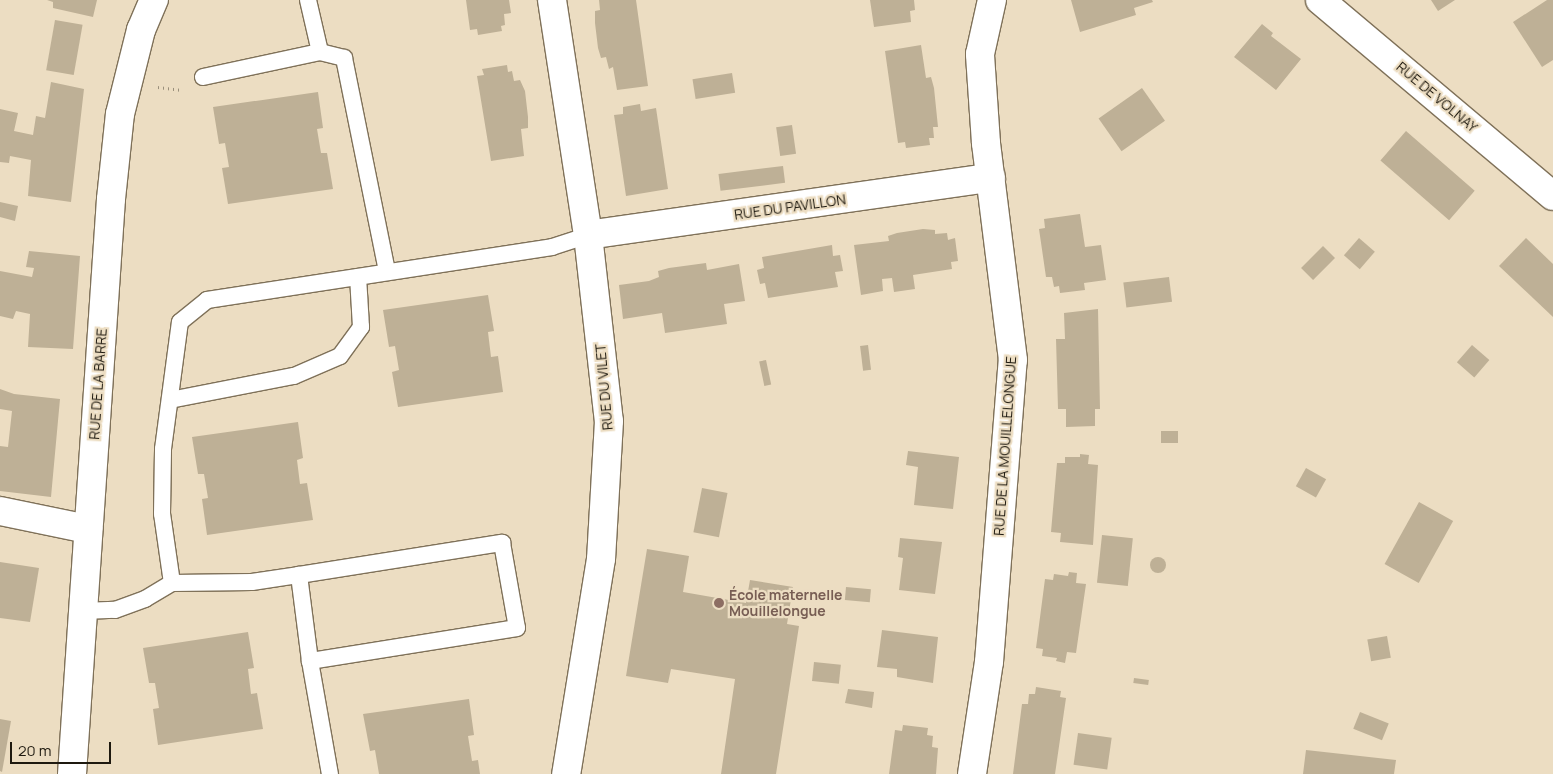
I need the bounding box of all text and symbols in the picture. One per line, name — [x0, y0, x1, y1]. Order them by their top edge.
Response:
street label: RUE DE VOLNAY — [1393, 58, 1481, 136]
street label: RUE DU PAVILLON — [733, 191, 847, 223]
street label: RUE DE LA BARRE — [86, 328, 110, 440]
street label: RUE DU VILET — [592, 343, 616, 431]
street label: RUE DE LA MOUILLELONGUE — [990, 356, 1020, 536]
place label: École maternelle Mouillelongue — [729, 587, 843, 620]
marker: École maternelle Mouillelongue — [713, 597, 725, 609]
scale bar — [12, 732, 114, 764]
text: 20 m — [18, 740, 51, 761]

